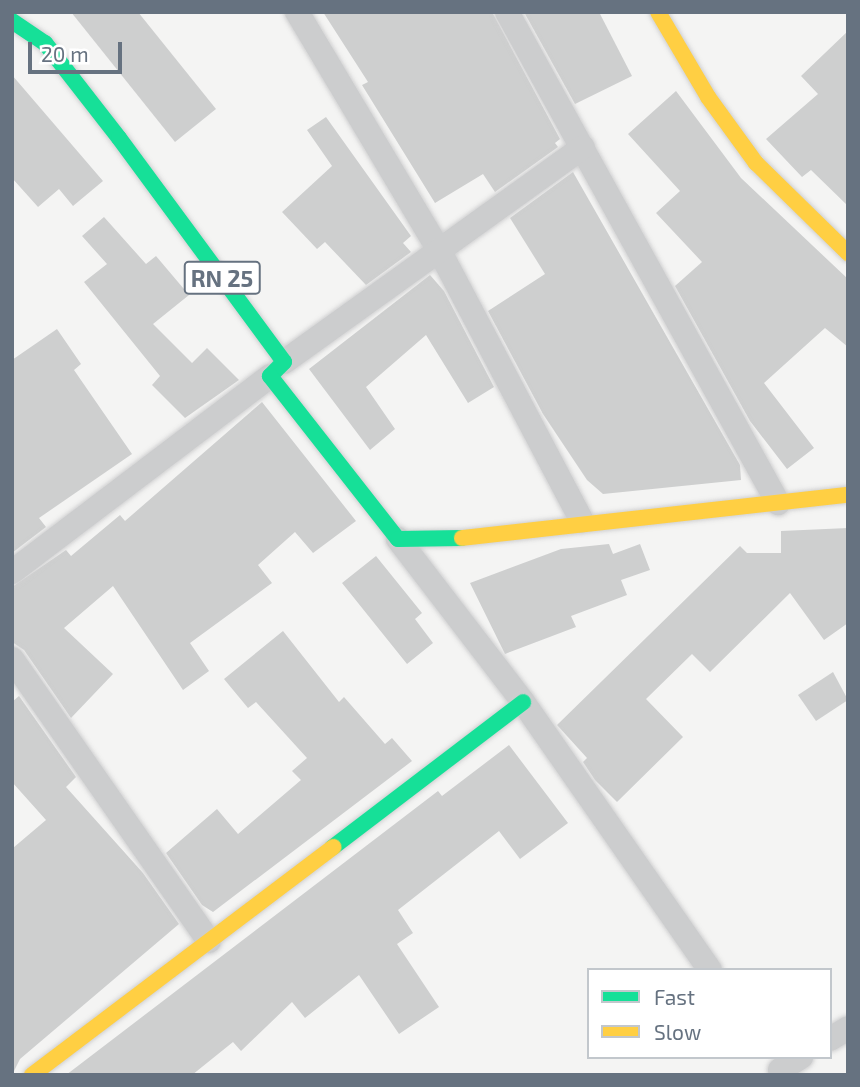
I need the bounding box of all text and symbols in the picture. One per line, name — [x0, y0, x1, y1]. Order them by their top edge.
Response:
scale bar — [32, 28, 126, 72]
text: 20 m — [41, 41, 89, 66]
road number: RN 25 — [184, 258, 260, 298]
legend — [587, 968, 832, 1059]
text: Fast — [654, 984, 695, 1009]
text: Slow — [654, 1019, 701, 1044]

